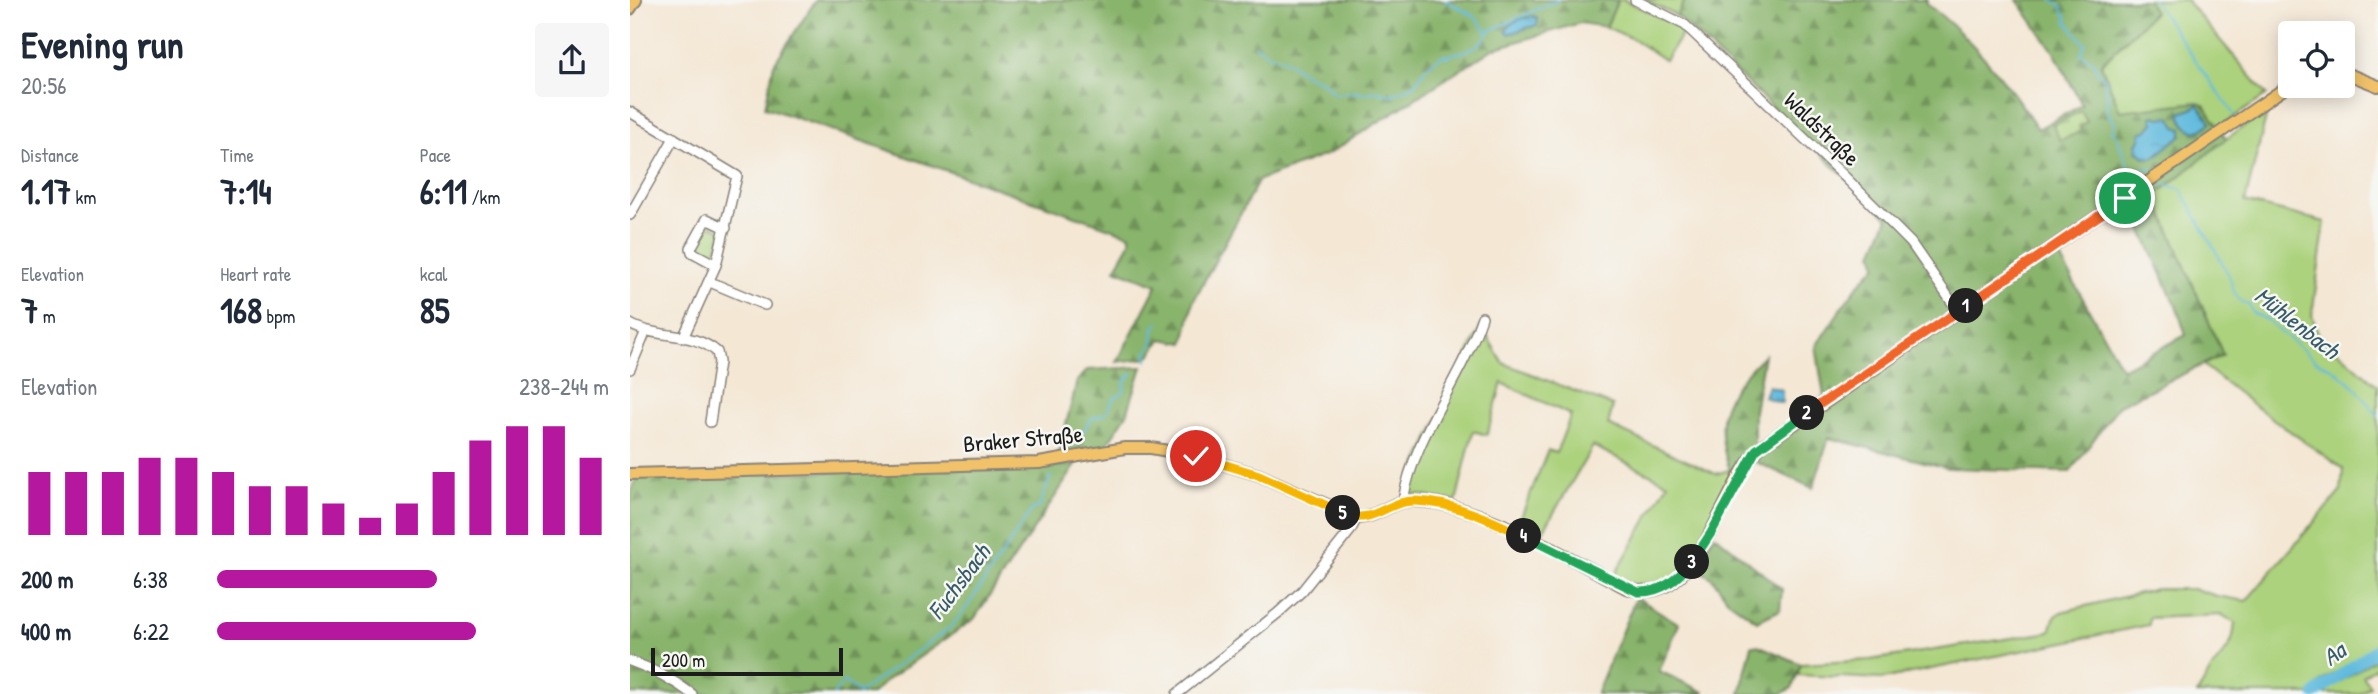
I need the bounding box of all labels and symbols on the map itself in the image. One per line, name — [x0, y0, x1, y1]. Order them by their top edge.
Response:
street label: Waldstraße — [1778, 85, 1867, 173]
pin — [2095, 168, 2155, 228]
water label: Mühlenbach — [2249, 279, 2348, 367]
pin: 1 — [1948, 288, 1984, 324]
pin: 2 — [1790, 396, 1824, 430]
street label: Braker Straße — [962, 418, 1084, 459]
pin — [1166, 426, 1226, 486]
pin: 5 — [1326, 496, 1360, 530]
pin: 4 — [1506, 518, 1542, 554]
water label: Fuchsbach — [920, 536, 998, 625]
pin: 3 — [1674, 544, 1710, 580]
water label: Aa — [2315, 633, 2353, 672]
scale bar — [651, 645, 844, 677]

